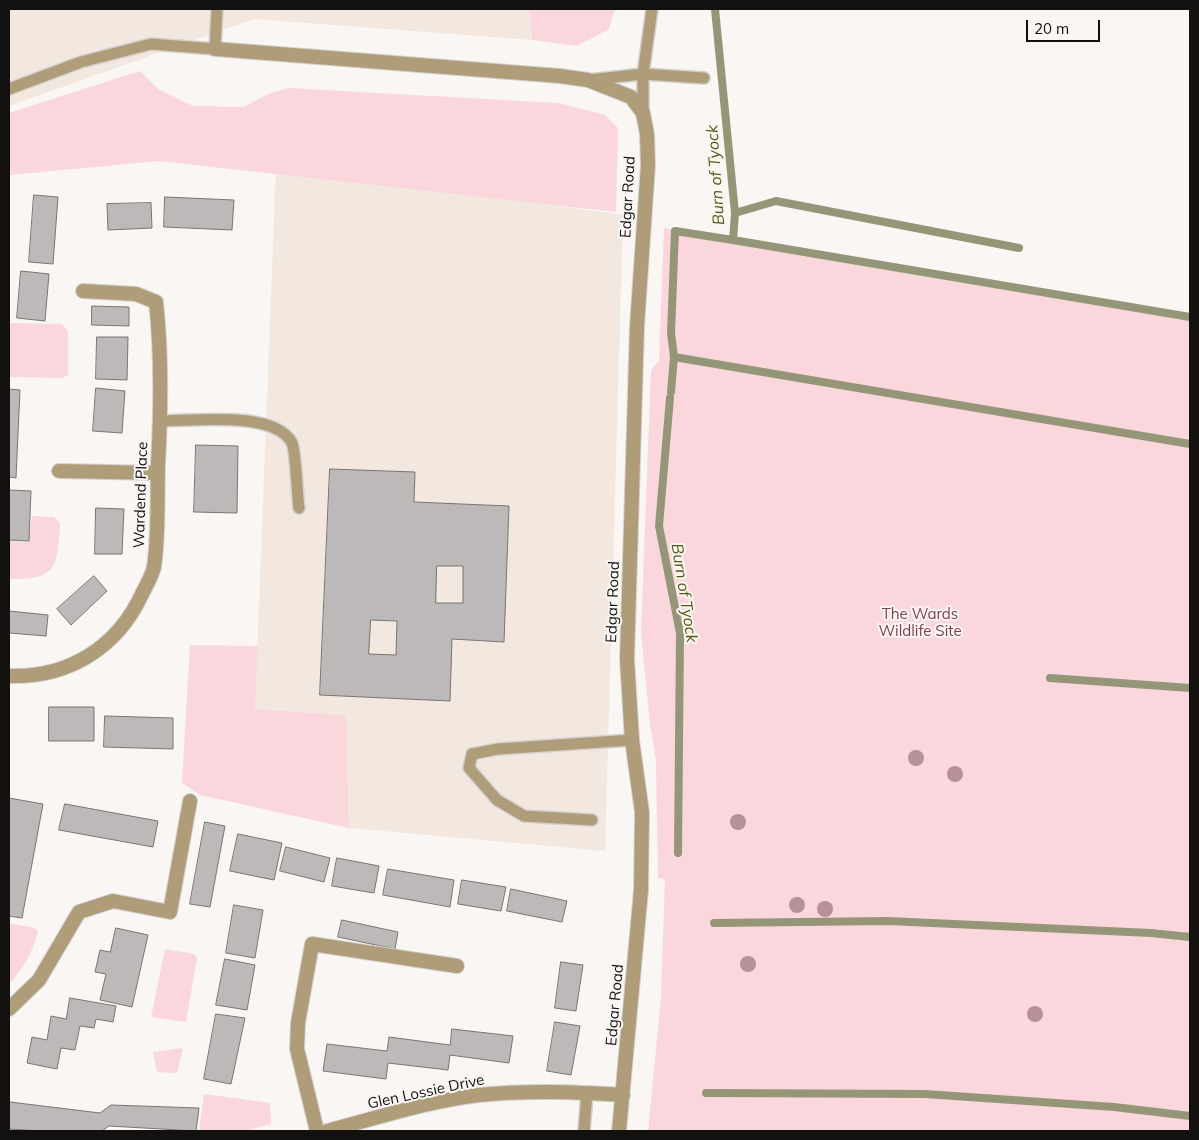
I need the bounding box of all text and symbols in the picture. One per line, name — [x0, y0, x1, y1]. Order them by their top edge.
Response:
scale bar — [1029, 10, 1103, 42]
text: 20 m — [1034, 19, 1069, 38]
water label: Burn of Tyock — [703, 124, 729, 226]
street label: Edgar Road — [617, 156, 639, 238]
street label: Wardend Place — [130, 441, 152, 549]
water label: Burn of Tyock — [667, 542, 701, 644]
street label: Edgar Road — [603, 561, 623, 643]
park label: The Wards Wildlife Site — [878, 605, 962, 640]
street label: Edgar Road — [602, 963, 628, 1047]
street label: Glen Lossie Drive — [366, 1071, 486, 1113]

